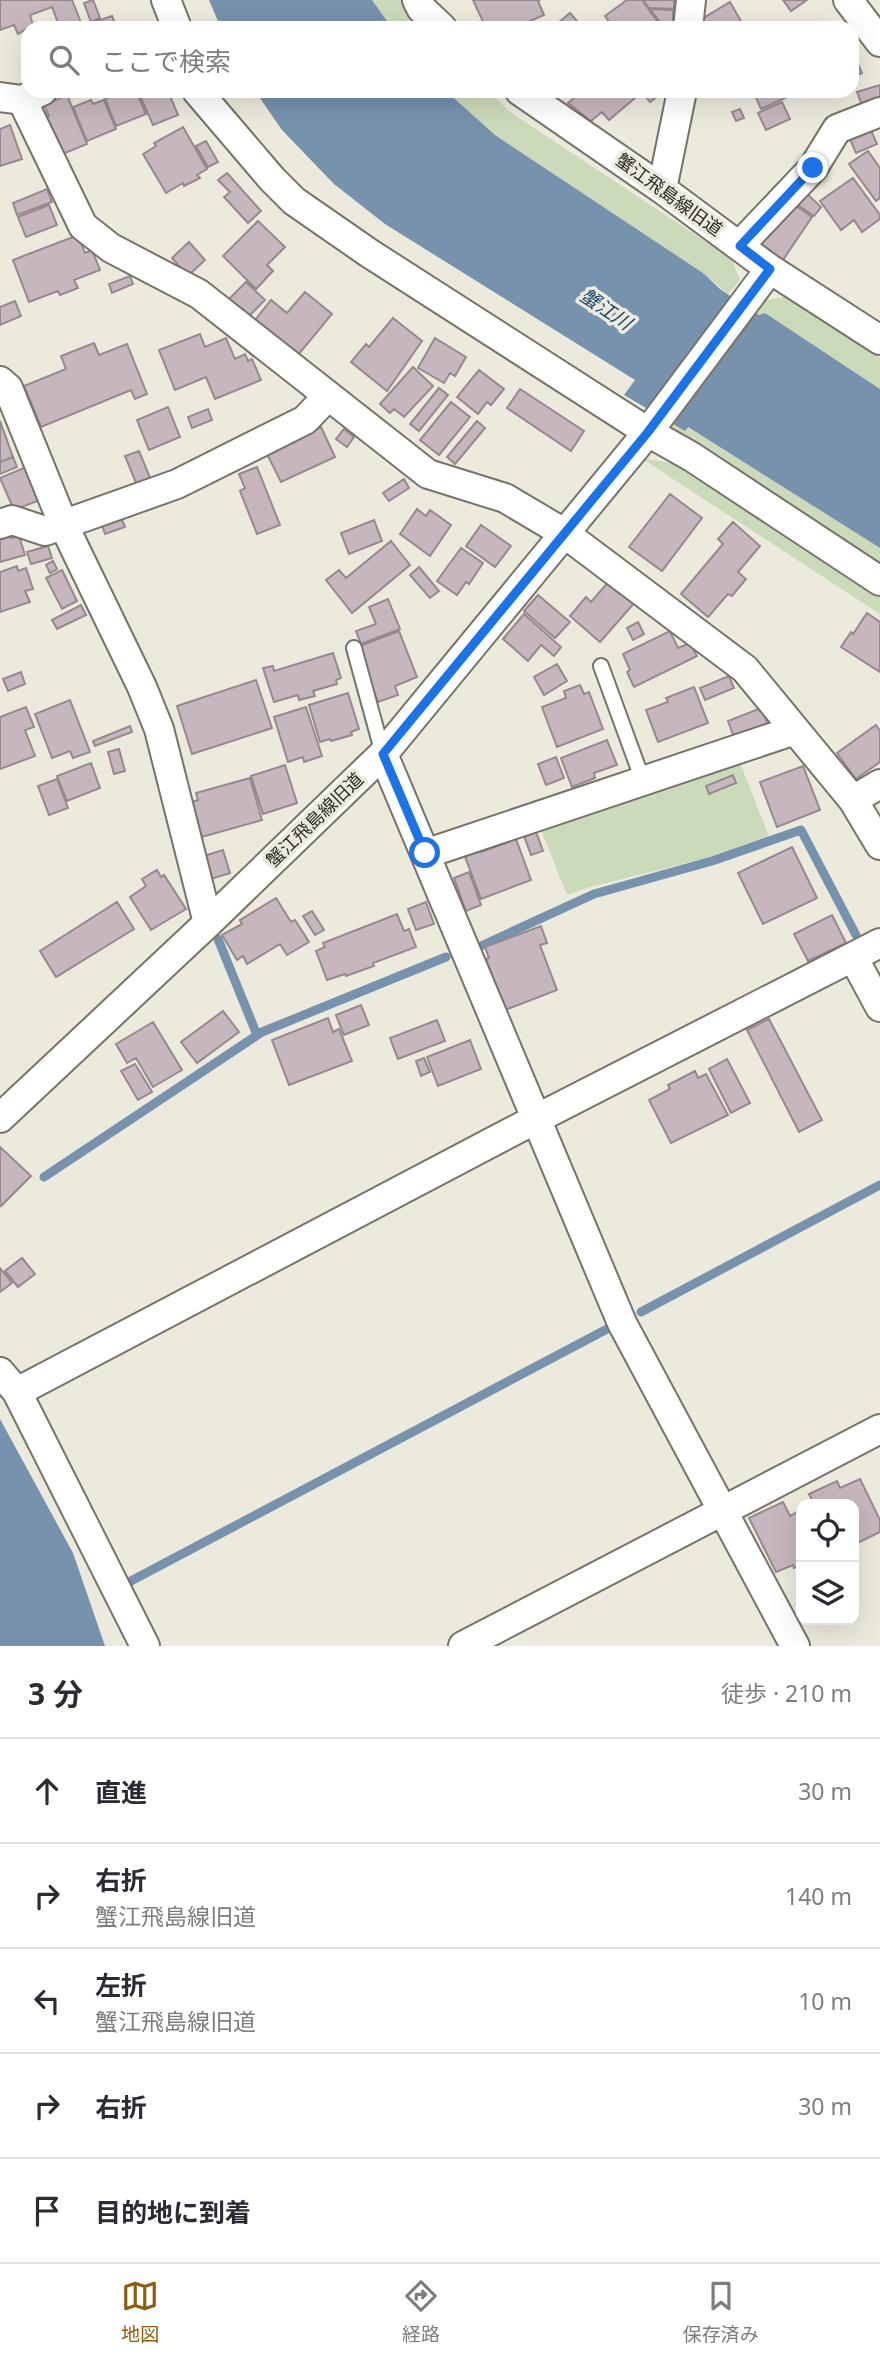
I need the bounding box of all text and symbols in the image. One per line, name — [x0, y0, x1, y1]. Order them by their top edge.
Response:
search box — [21, 21, 859, 98]
icon: search — [45, 41, 83, 79]
text: ここで検索 — [101, 43, 231, 79]
street label: 蟹江飛島線旧道 — [612, 147, 728, 241]
route end — [797, 152, 828, 183]
water label: 蟹江川 — [575, 282, 639, 337]
street label: 蟹江飛島線旧道 — [261, 767, 368, 872]
route start — [409, 837, 440, 868]
map controls — [796, 1499, 859, 1625]
button: locate — [796, 1499, 859, 1562]
button: layers — [796, 1562, 859, 1625]
text: 3 分 — [28, 1673, 83, 1714]
text: 徒歩 · 210 m — [721, 1677, 852, 1709]
icon: ahead — [28, 1772, 66, 1810]
text: 直進 — [95, 1774, 147, 1810]
text: 30 m — [798, 1775, 852, 1807]
text: 右折 — [95, 1862, 147, 1898]
icon: right — [28, 1877, 66, 1915]
text: 140 m — [785, 1880, 852, 1912]
text: 蟹江飛島線旧道 — [95, 1900, 256, 1932]
text: 左折 — [95, 1967, 147, 2003]
icon: left — [28, 1982, 66, 2020]
text: 10 m — [798, 1985, 852, 2017]
text: 蟹江飛島線旧道 — [95, 2005, 256, 2037]
icon: right — [28, 2087, 66, 2125]
text: 右折 — [95, 2089, 147, 2125]
text: 30 m — [798, 2090, 852, 2122]
icon: arrive — [28, 2192, 66, 2230]
text: 目的地に到着 — [95, 2194, 251, 2230]
tab: 地図 — [121, 2277, 159, 2347]
tab: 経路 — [402, 2277, 440, 2347]
tab: 保存済み — [683, 2277, 759, 2347]

